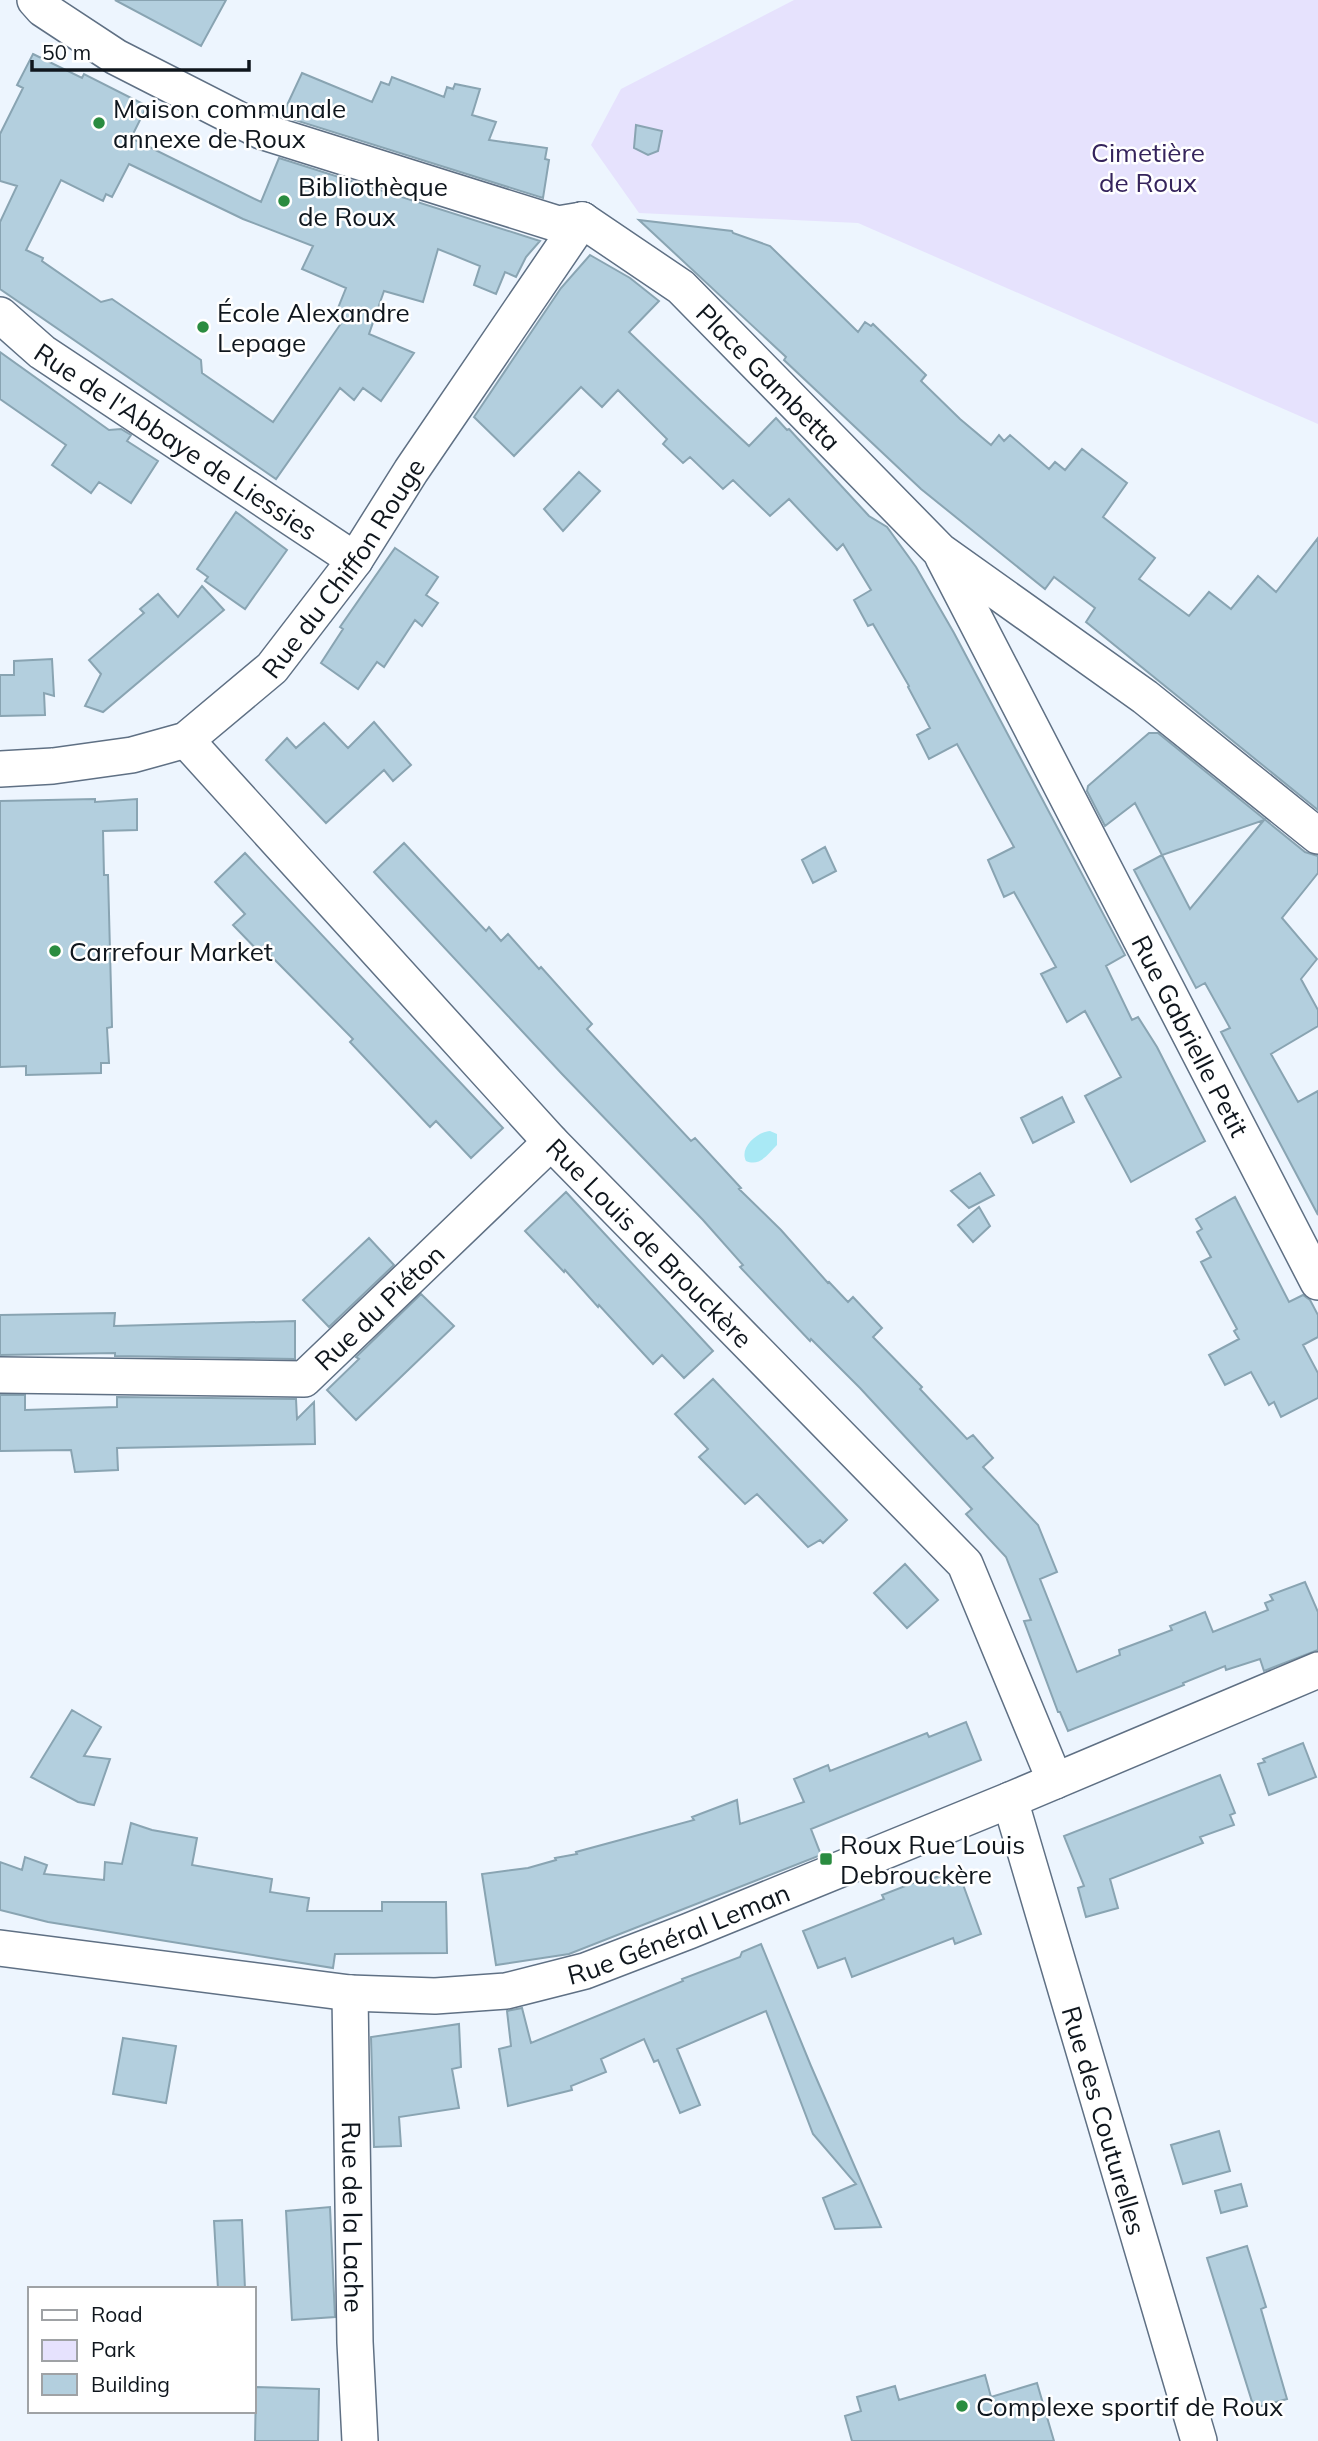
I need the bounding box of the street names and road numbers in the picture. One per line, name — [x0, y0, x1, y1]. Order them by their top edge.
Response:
street label: Place Gambetta — [689, 296, 848, 457]
street label: Rue de l'Abbaye de Liessies — [28, 335, 324, 547]
street label: Rue du Chiffon Rouge — [254, 451, 432, 684]
street label: Rue Gabrielle Petit — [1125, 929, 1256, 1142]
street label: Rue Louis de Brouckère — [540, 1131, 760, 1354]
street label: Rue du Piéton — [307, 1237, 451, 1377]
street label: Rue Général Leman — [564, 1875, 794, 1991]
street label: Rue des Couturelles — [1055, 2002, 1154, 2239]
street label: Rue de la Lache — [335, 2121, 371, 2313]

